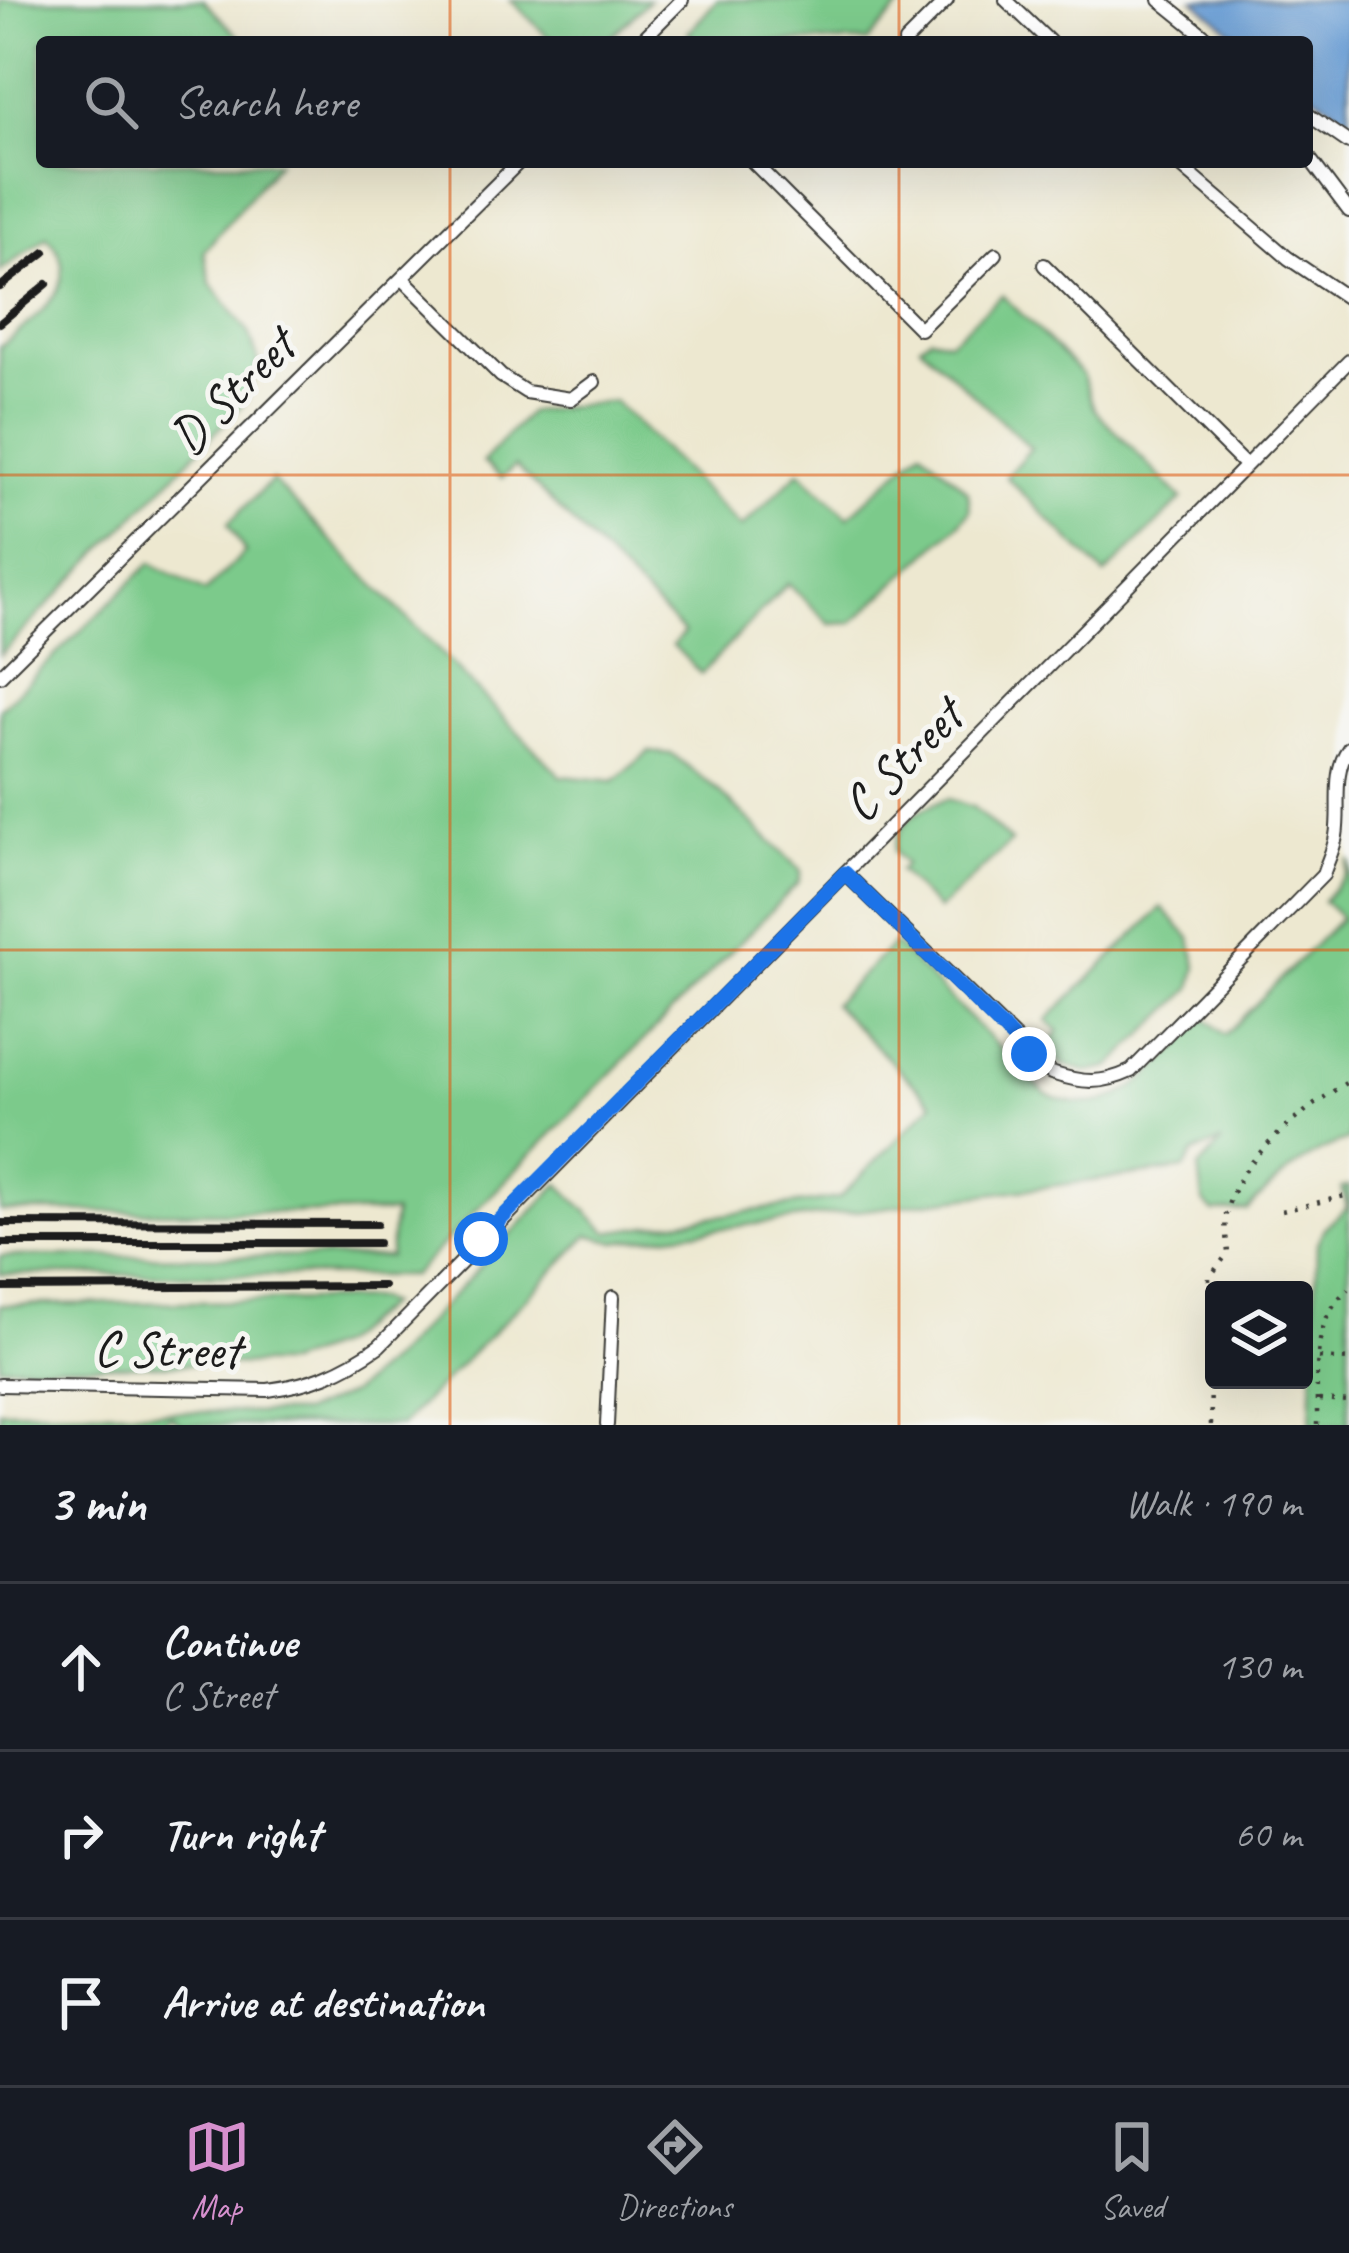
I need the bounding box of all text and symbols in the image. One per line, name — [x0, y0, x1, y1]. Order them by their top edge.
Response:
search box — [36, 36, 1313, 168]
icon: search — [78, 69, 144, 135]
text: Search here — [174, 74, 357, 131]
street label: D Street — [156, 310, 313, 467]
street label: C Street — [828, 681, 980, 835]
route end — [1002, 1027, 1056, 1081]
route start — [454, 1212, 508, 1266]
map controls — [1205, 1281, 1313, 1389]
button: layers — [1205, 1281, 1313, 1389]
street label: C Street — [93, 1316, 247, 1382]
text: 3 min — [48, 1471, 146, 1535]
text: Walk · 190 m — [1125, 1479, 1301, 1528]
text: Continue — [162, 1614, 296, 1671]
icon: ahead — [48, 1634, 114, 1700]
text: 130 m — [1217, 1642, 1301, 1691]
text: C Street — [162, 1671, 274, 1720]
icon: right — [48, 1802, 114, 1868]
text: Turn right — [162, 1806, 320, 1863]
text: 60 m — [1235, 1810, 1301, 1859]
icon: arrive — [48, 1970, 114, 2036]
text: Arrive at destination — [162, 1974, 484, 2031]
tab: Map — [184, 2114, 250, 2228]
tab: Directions — [617, 2114, 732, 2228]
tab: Saved — [1099, 2114, 1165, 2228]

